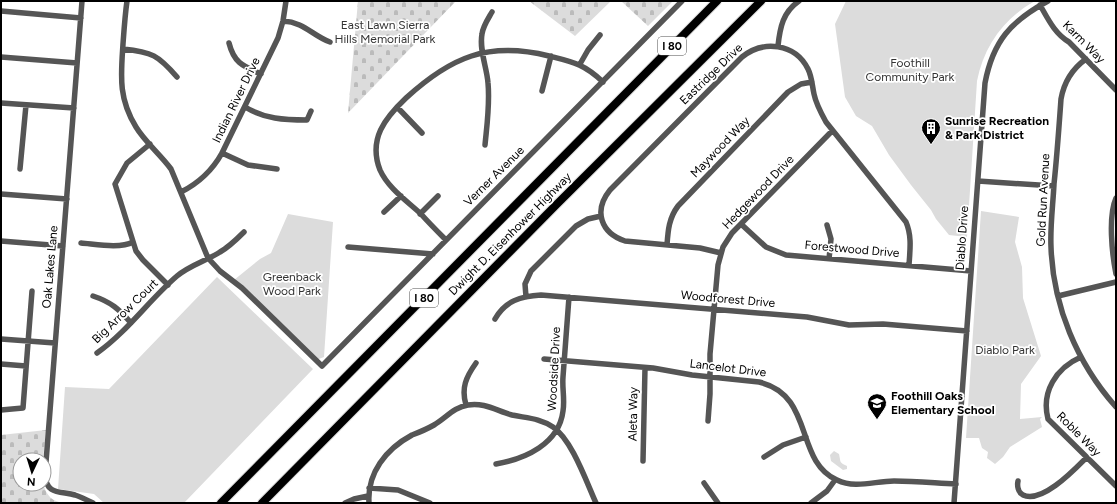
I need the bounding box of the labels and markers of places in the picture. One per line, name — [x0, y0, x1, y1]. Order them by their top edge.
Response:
place label: Sunrise Recreation & Park District — [945, 114, 1049, 142]
building icon: Sunrise Recreation & Park District — [920, 117, 942, 145]
place label: Foothill Oaks Elementary School — [891, 389, 995, 417]
school or university icon: Foothill Oaks Elementary School — [866, 392, 888, 420]

